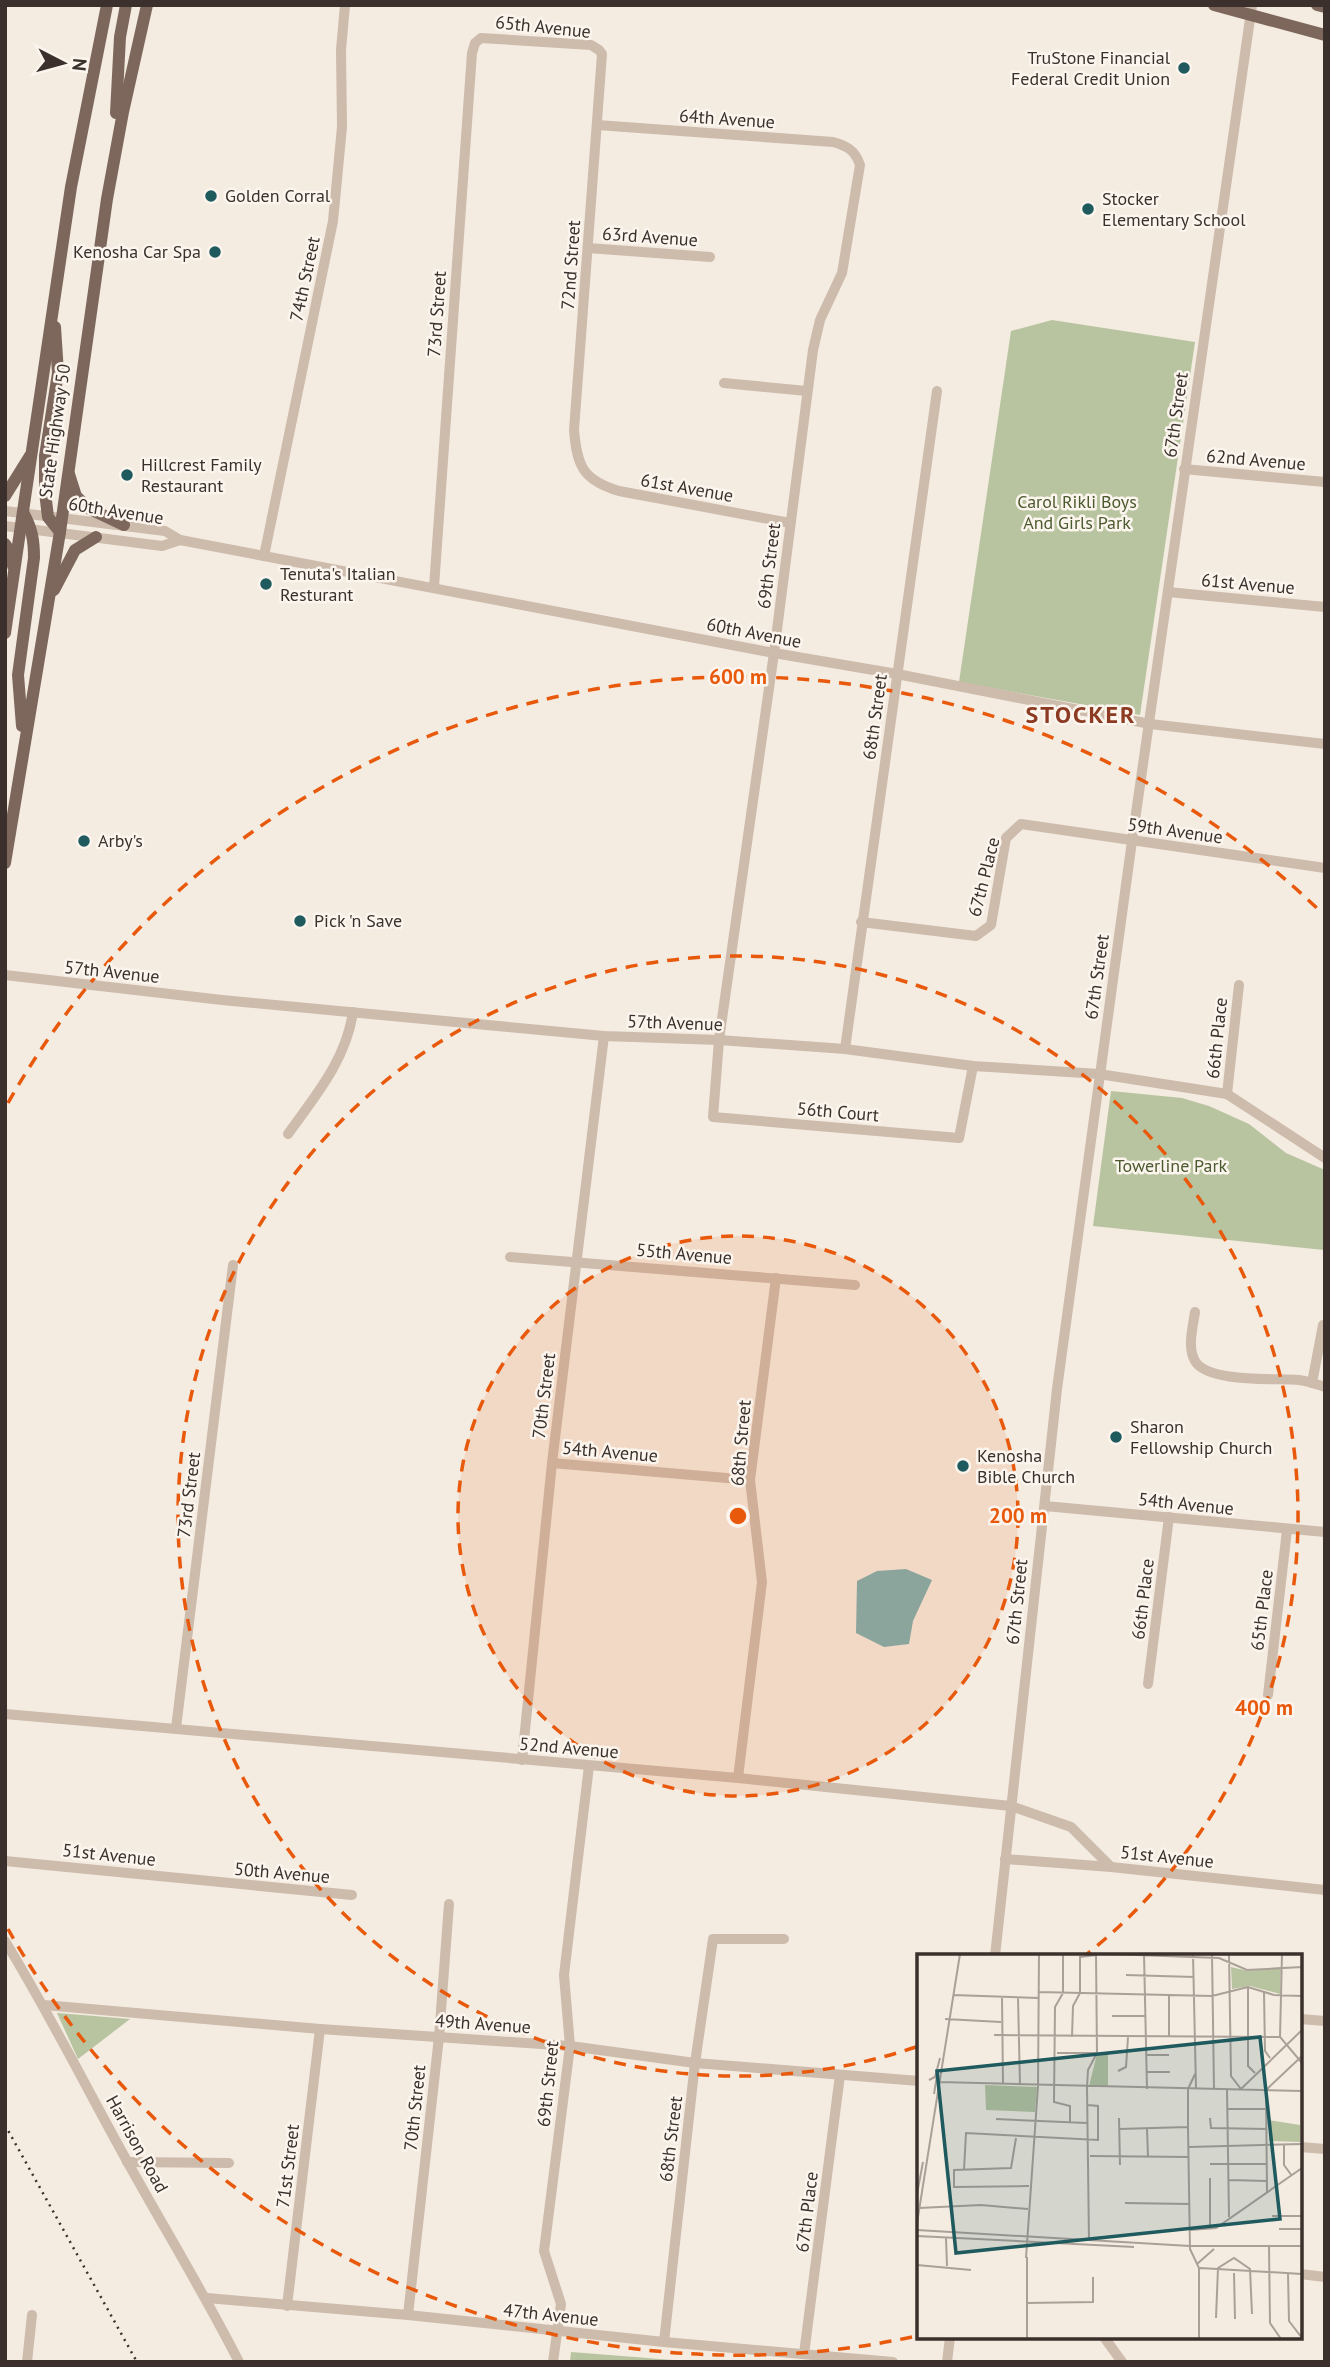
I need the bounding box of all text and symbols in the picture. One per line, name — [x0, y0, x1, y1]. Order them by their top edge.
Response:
street label: 65th Avenue — [494, 10, 592, 43]
north arrow — [28, 28, 98, 98]
place label: TruStone Financial Federal Credit Union — [1011, 46, 1171, 90]
text: N — [67, 57, 92, 72]
marker: TruStone Financial Federal Credit Union — [1176, 60, 1192, 76]
street label: 64th Avenue — [678, 104, 776, 133]
place label: Golden Corral — [225, 184, 331, 207]
place label: Stocker Elementary School — [1102, 187, 1246, 231]
marker: Golden Corral — [203, 188, 219, 204]
marker: Stocker Elementary School — [1080, 201, 1096, 217]
street label: 72nd Street — [556, 219, 585, 311]
street label: 63rd Avenue — [601, 222, 699, 251]
street label: 74th Street — [284, 234, 325, 324]
place label: Kenosha Car Spa — [73, 240, 201, 263]
marker: Kenosha Car Spa — [207, 244, 223, 260]
street label: 73rd Street — [422, 270, 451, 358]
street label: State Highway 50 — [34, 362, 75, 499]
street label: 67th Street — [1158, 371, 1193, 459]
street label: 62nd Avenue — [1205, 444, 1307, 475]
place label: Hillcrest Family Restaurant — [141, 453, 262, 497]
marker: Hillcrest Family Restaurant — [119, 467, 135, 483]
street label: 61st Avenue — [639, 468, 735, 507]
park label: Carol Rikli Boys And Girls Park — [1017, 490, 1137, 534]
street label: 60th Avenue — [67, 492, 165, 529]
street label: 69th Street — [752, 522, 785, 610]
place label: Tenuta's Italian Resturant — [280, 562, 396, 606]
street label: 61st Avenue — [1200, 568, 1296, 599]
marker: Tenuta's Italian Resturant — [258, 576, 274, 592]
street label: 60th Avenue — [705, 612, 803, 653]
text: 600 m — [709, 663, 767, 690]
street label: 68th Street — [857, 673, 892, 761]
district label: STOCKER — [1026, 699, 1136, 730]
street label: 59th Avenue — [1126, 812, 1224, 849]
place label: Arby's — [98, 829, 143, 852]
marker: Arby's — [76, 833, 92, 849]
street label: 67th Place — [963, 835, 1004, 919]
place label: Pick 'n Save — [314, 909, 402, 932]
marker: Pick 'n Save — [292, 913, 308, 929]
street label: 67th Street — [1079, 933, 1114, 1021]
street label: 57th Avenue — [63, 955, 161, 988]
street label: 66th Place — [1201, 996, 1232, 1080]
street label: 57th Avenue — [627, 1009, 723, 1036]
street label: 56th Court — [796, 1096, 880, 1127]
park label: Towerline Park — [1115, 1154, 1228, 1177]
street label: 55th Avenue — [635, 1238, 733, 1269]
street label: 70th Street — [527, 1352, 560, 1440]
street label: 68th Street — [725, 1399, 756, 1487]
place label: Sharon Fellowship Church — [1130, 1415, 1272, 1459]
marker: Sharon Fellowship Church — [1108, 1429, 1124, 1445]
street label: 54th Avenue — [561, 1436, 659, 1467]
place label: Kenosha Bible Church — [977, 1444, 1075, 1488]
street label: 73rd Street — [172, 1451, 205, 1539]
marker: Kenosha Bible Church — [955, 1458, 971, 1474]
street label: 54th Avenue — [1137, 1487, 1235, 1520]
text: 200 m — [989, 1502, 1047, 1529]
centre of rings — [726, 1504, 750, 1528]
street label: 66th Place — [1126, 1557, 1159, 1641]
street label: 67th Street — [1001, 1558, 1032, 1646]
street label: 65th Place — [1245, 1568, 1278, 1652]
text: 400 m — [1235, 1694, 1293, 1721]
street label: 52nd Avenue — [518, 1732, 620, 1763]
street label: 51st Avenue — [61, 1838, 157, 1871]
street label: 51st Avenue — [1119, 1840, 1215, 1873]
street label: 50th Avenue — [233, 1857, 331, 1888]
inset map — [917, 1954, 1302, 2339]
street label: 49th Avenue — [434, 2009, 532, 2038]
street label: 69th Street — [532, 2040, 563, 2128]
street label: 70th Street — [399, 2064, 430, 2152]
street label: Harrison Road — [101, 2091, 174, 2197]
street label: 68th Street — [654, 2095, 687, 2183]
street label: 71st Street — [271, 2123, 304, 2209]
street label: 67th Place — [790, 2170, 823, 2254]
street label: 47th Avenue — [502, 2298, 600, 2331]

